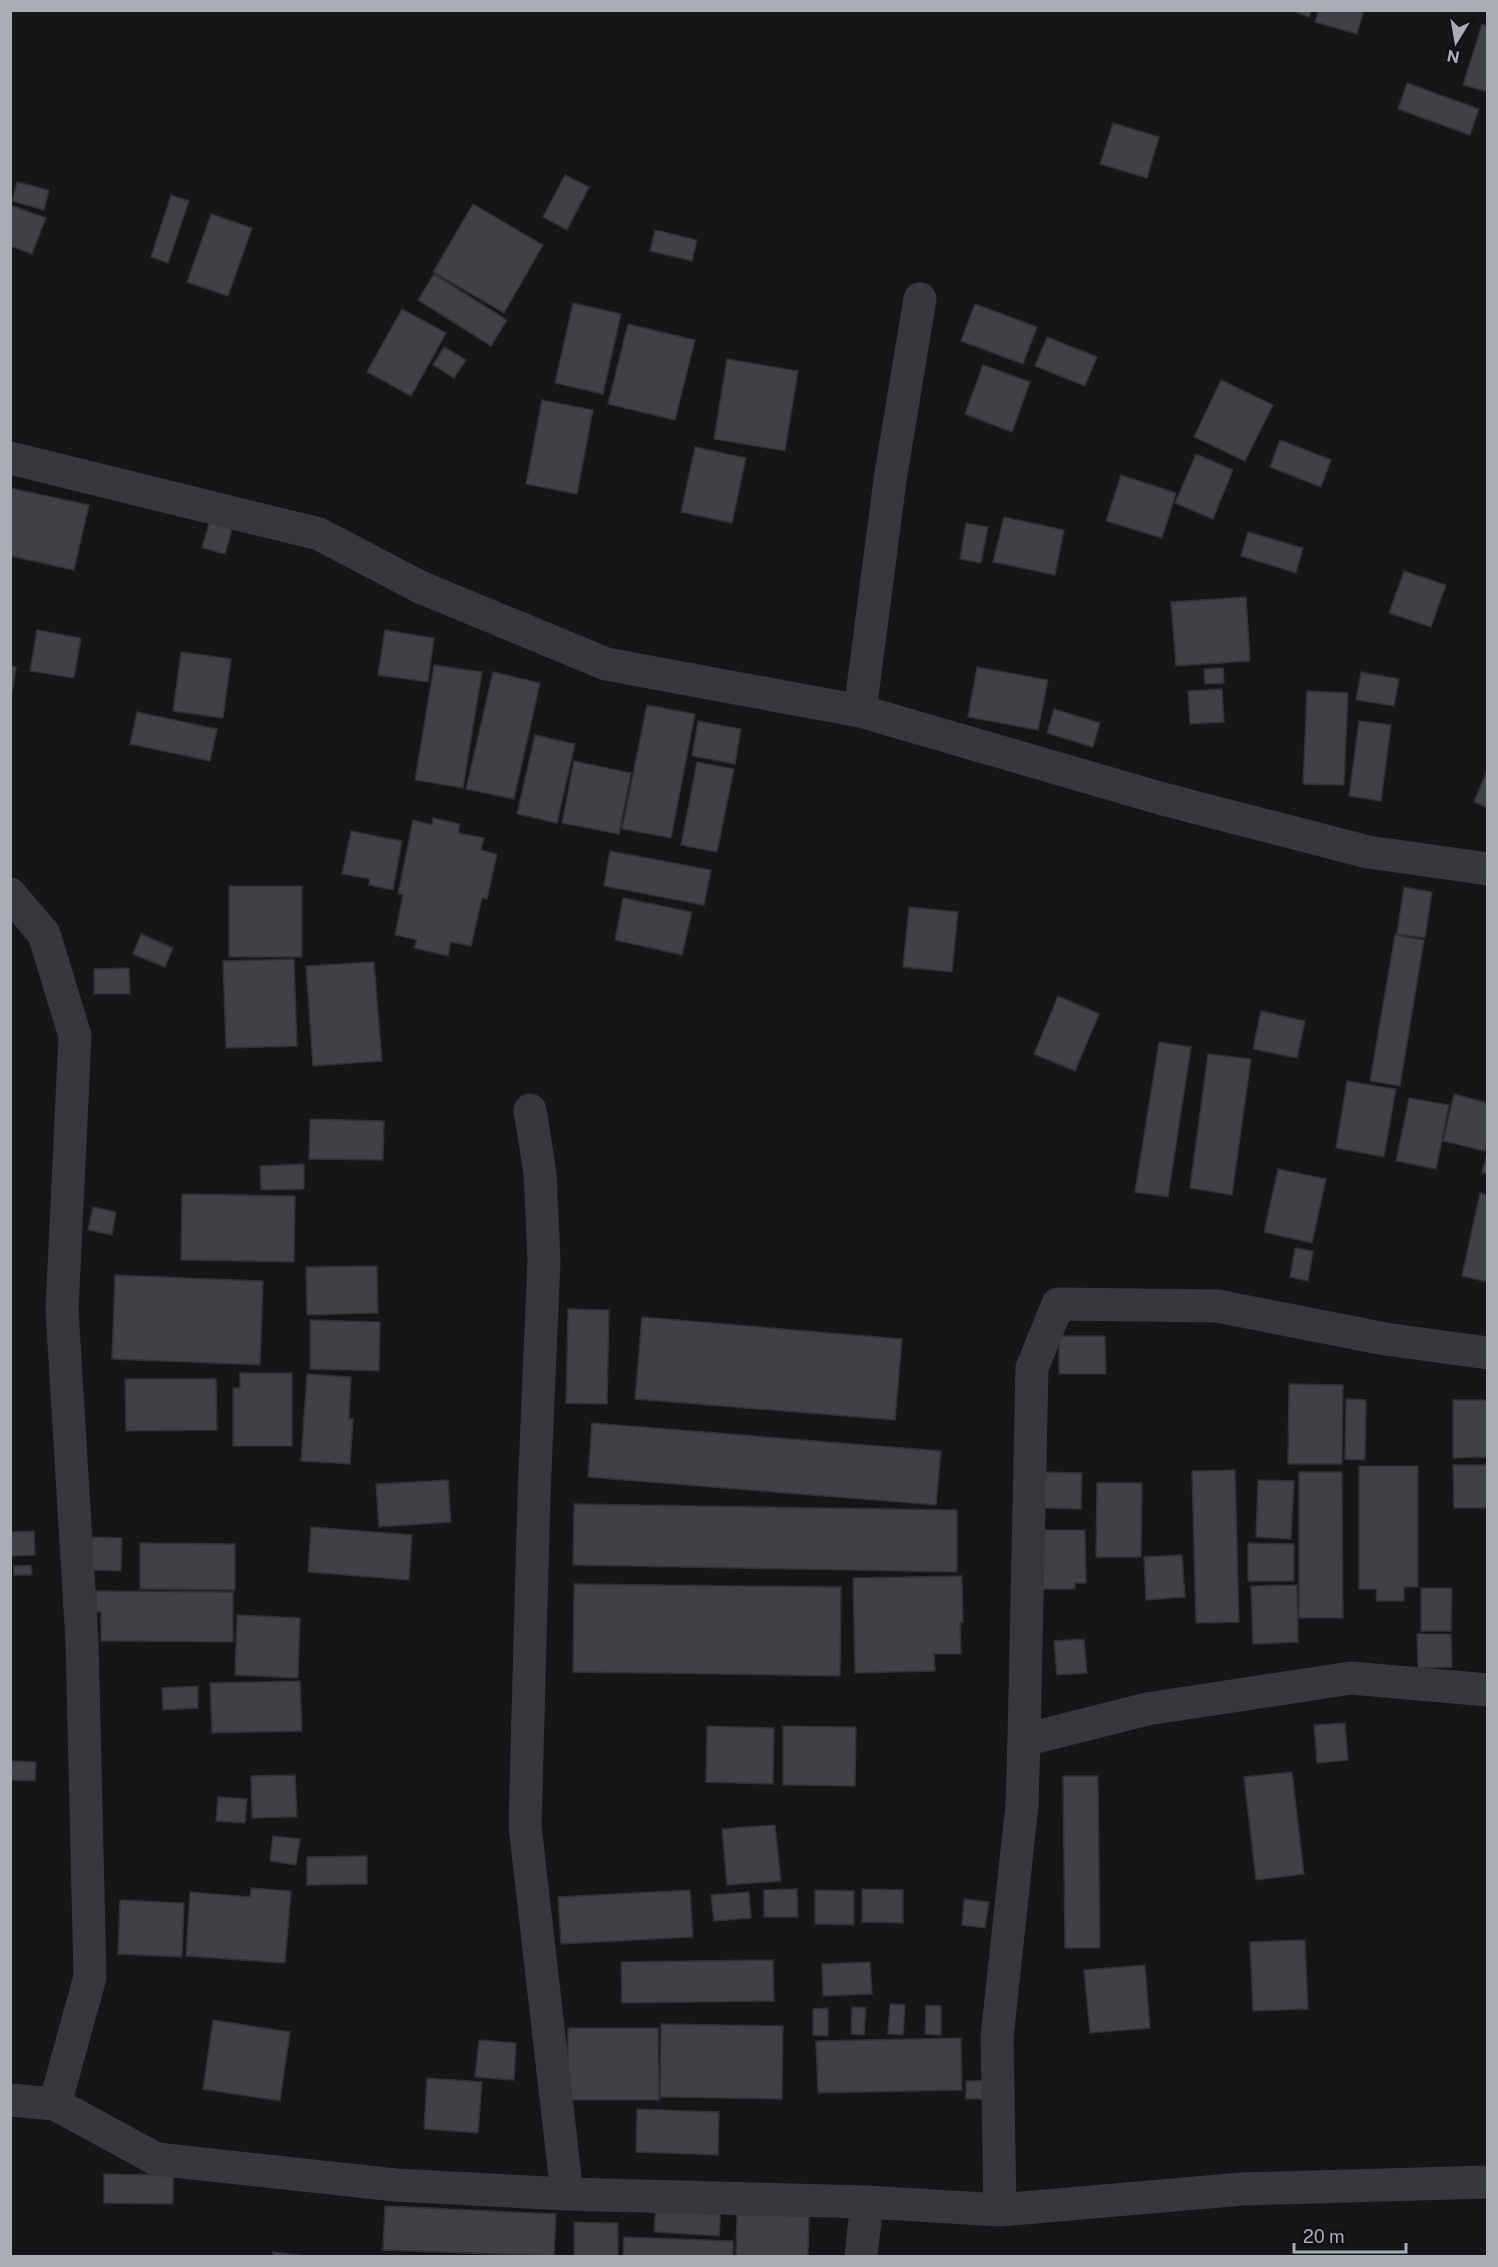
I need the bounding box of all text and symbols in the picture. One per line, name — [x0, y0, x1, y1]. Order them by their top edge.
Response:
north arrow — [1426, 12, 1486, 72]
text: N — [1445, 46, 1461, 67]
scale bar — [1294, 2216, 1406, 2254]
text: 20 m — [1303, 2226, 1345, 2247]

